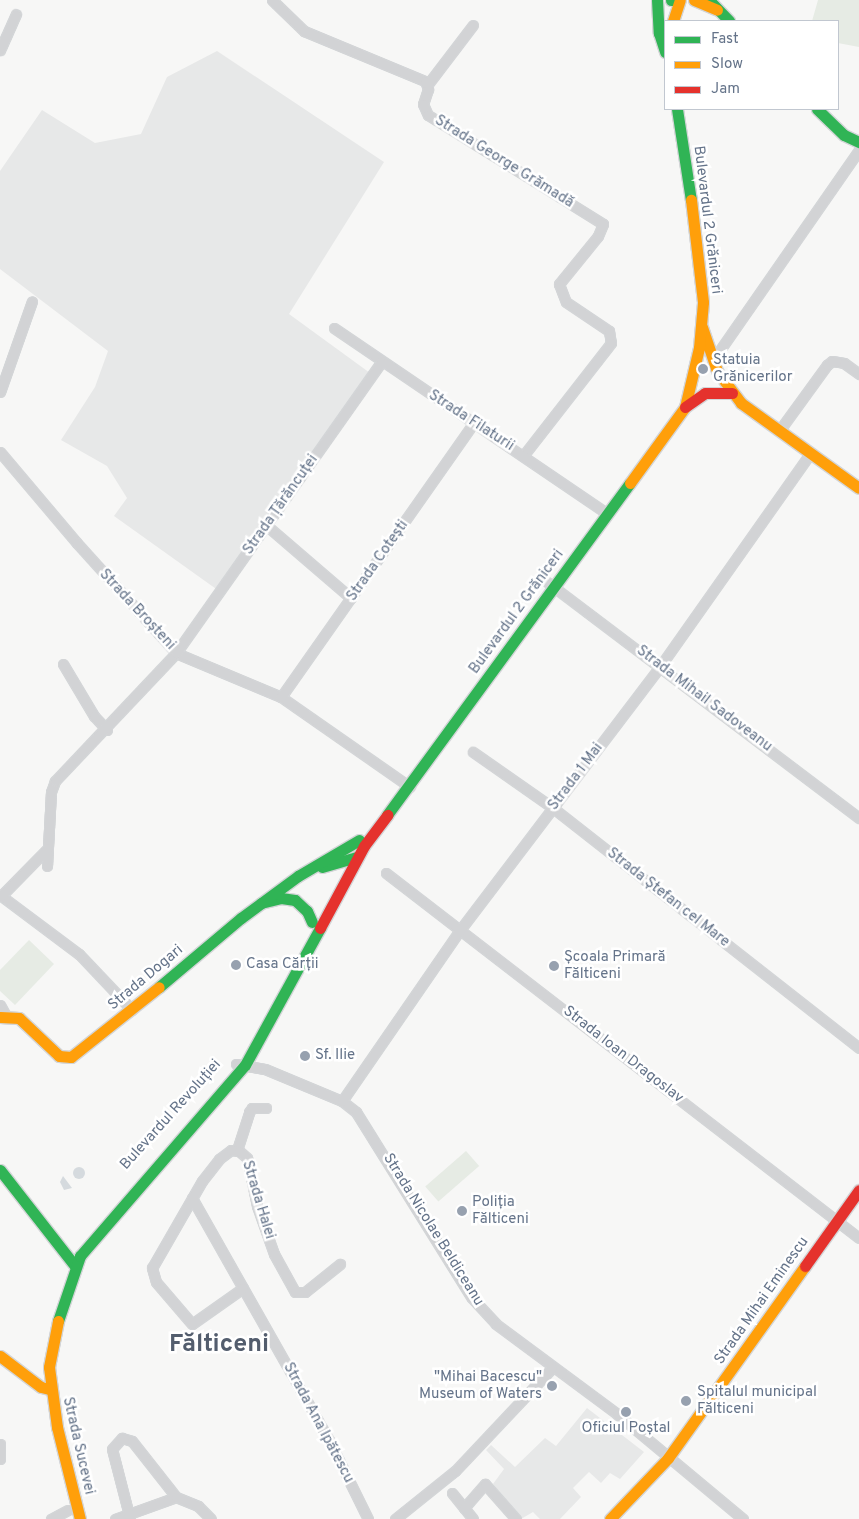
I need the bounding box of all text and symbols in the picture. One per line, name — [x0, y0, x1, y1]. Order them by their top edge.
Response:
legend — [664, 20, 839, 110]
text: Fast — [711, 30, 739, 49]
text: Slow — [711, 55, 743, 74]
text: Jam — [711, 80, 740, 99]
street label: Strada George Grămadă — [431, 112, 577, 212]
street label: Bulevardul 2 Grăniceri — [689, 145, 725, 295]
place label: Statuia Grănicerilor — [713, 351, 792, 386]
marker: Statuia Grănicerilor — [697, 363, 709, 375]
street label: Strada Filaturii — [425, 387, 517, 455]
street label: Strada Țărăncuței — [240, 451, 322, 559]
street label: Strada Cotești — [343, 517, 413, 605]
street label: Bulevardul 2 Grăniceri — [466, 546, 568, 678]
street label: Strada Broșteni — [95, 566, 179, 654]
street label: Strada Mihail Sadoveanu — [633, 642, 775, 756]
street label: Strada 1 Mai — [545, 740, 607, 814]
street label: Strada Ștefan cel Mare — [603, 844, 733, 952]
street label: Strada Dogari — [105, 941, 187, 1015]
place label: Școala Primară Fălticeni — [564, 948, 665, 983]
place label: Casa Cărții — [246, 956, 319, 974]
marker: Casa Cărții — [230, 959, 242, 971]
marker: Școala Primară Fălticeni — [548, 960, 560, 972]
street label: Strada Ioan Dragoslav — [559, 1003, 687, 1107]
place label: Sf. Ilie — [315, 1047, 355, 1065]
marker: Sf. Ilie — [299, 1050, 311, 1062]
street label: Bulevardul Revoluției — [117, 1056, 225, 1174]
street label: Strada Nicolae Beldiceanu — [379, 1150, 487, 1310]
street label: Strada Halei — [238, 1159, 278, 1241]
place label: Poliția Fălticeni — [472, 1193, 529, 1228]
marker: Poliția Fălticeni — [456, 1205, 468, 1217]
street label: Strada Mihai Eminescu — [711, 1234, 813, 1368]
district label: Fălticeni — [169, 1330, 269, 1360]
street label: Strada Ana Ipătescu — [279, 1360, 357, 1486]
place label: "Mihai Bacescu" Museum of Waters — [419, 1368, 542, 1403]
marker: "Mihai Bacescu" Museum of Waters — [546, 1380, 558, 1392]
place label: Spitalul municipal Fălticeni — [697, 1383, 817, 1418]
marker: Spitalul municipal Fălticeni — [679, 1394, 693, 1408]
street label: Strada Sucevei — [58, 1395, 98, 1497]
marker: Oficiul Poștal — [620, 1406, 632, 1418]
place label: Oficiul Poștal — [582, 1420, 670, 1438]

